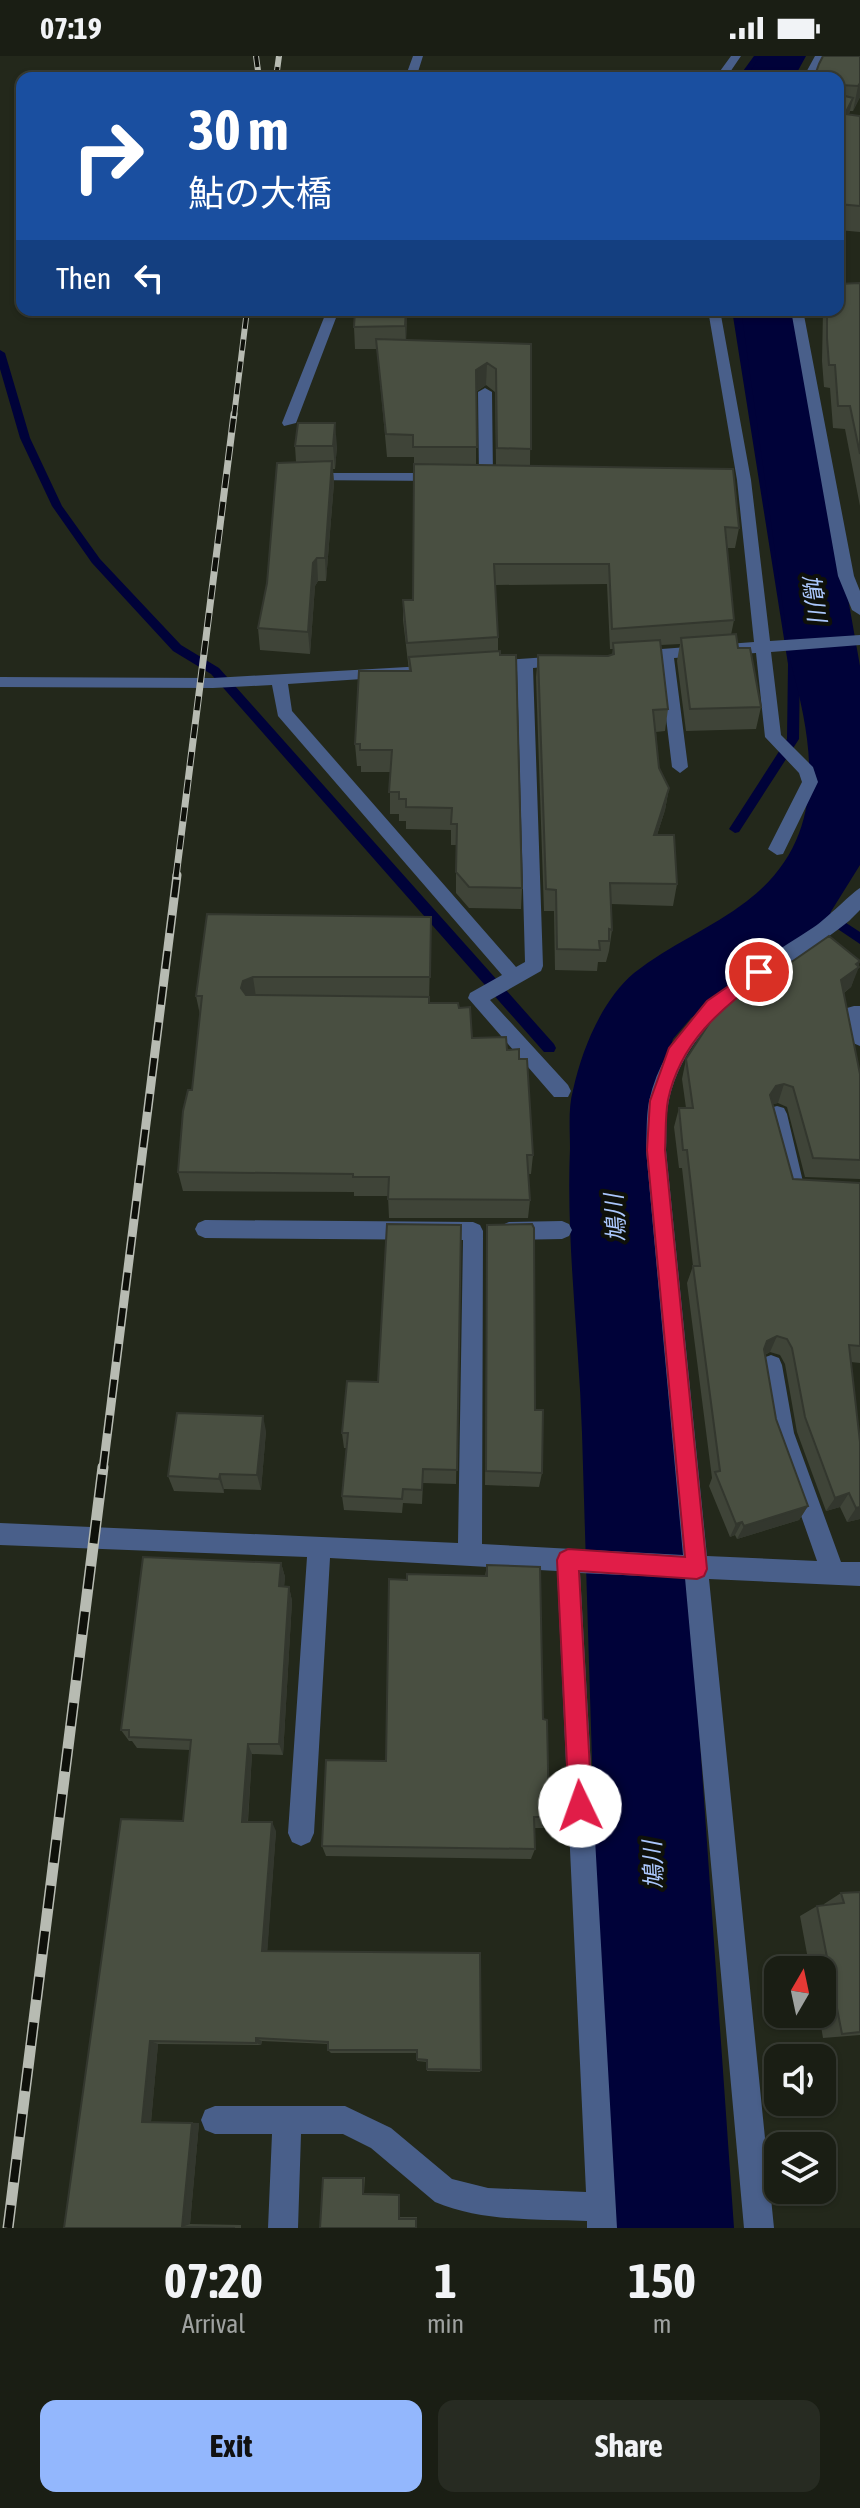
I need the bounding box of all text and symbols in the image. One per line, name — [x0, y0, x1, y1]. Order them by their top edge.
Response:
text: 07:19 — [40, 11, 102, 45]
text: 30 m — [188, 98, 289, 162]
icon: right — [56, 104, 160, 208]
text: 鮎の大橋 — [188, 172, 332, 214]
icon: left — [127, 256, 171, 300]
text: Then — [56, 261, 111, 295]
water label: 鳩川 — [797, 572, 832, 627]
pin — [725, 938, 793, 1006]
icon: arrive — [737, 950, 781, 994]
water label: 鳩川 — [600, 1190, 630, 1243]
position arrow — [538, 1764, 622, 1848]
water label: 鳩川 — [638, 1837, 668, 1890]
north arrow — [764, 1956, 836, 2028]
map controls — [764, 1956, 836, 2204]
button: sound — [764, 2044, 836, 2116]
button: layers — [764, 2132, 836, 2204]
text: 07:20 — [164, 2253, 263, 2308]
text: 1 — [434, 2253, 457, 2308]
text: 150 — [628, 2253, 696, 2308]
text: Arrival — [182, 2309, 245, 2339]
text: min — [427, 2309, 464, 2339]
text: m — [653, 2309, 671, 2339]
button: Exit — [40, 2400, 422, 2492]
button: Share — [438, 2400, 820, 2492]

